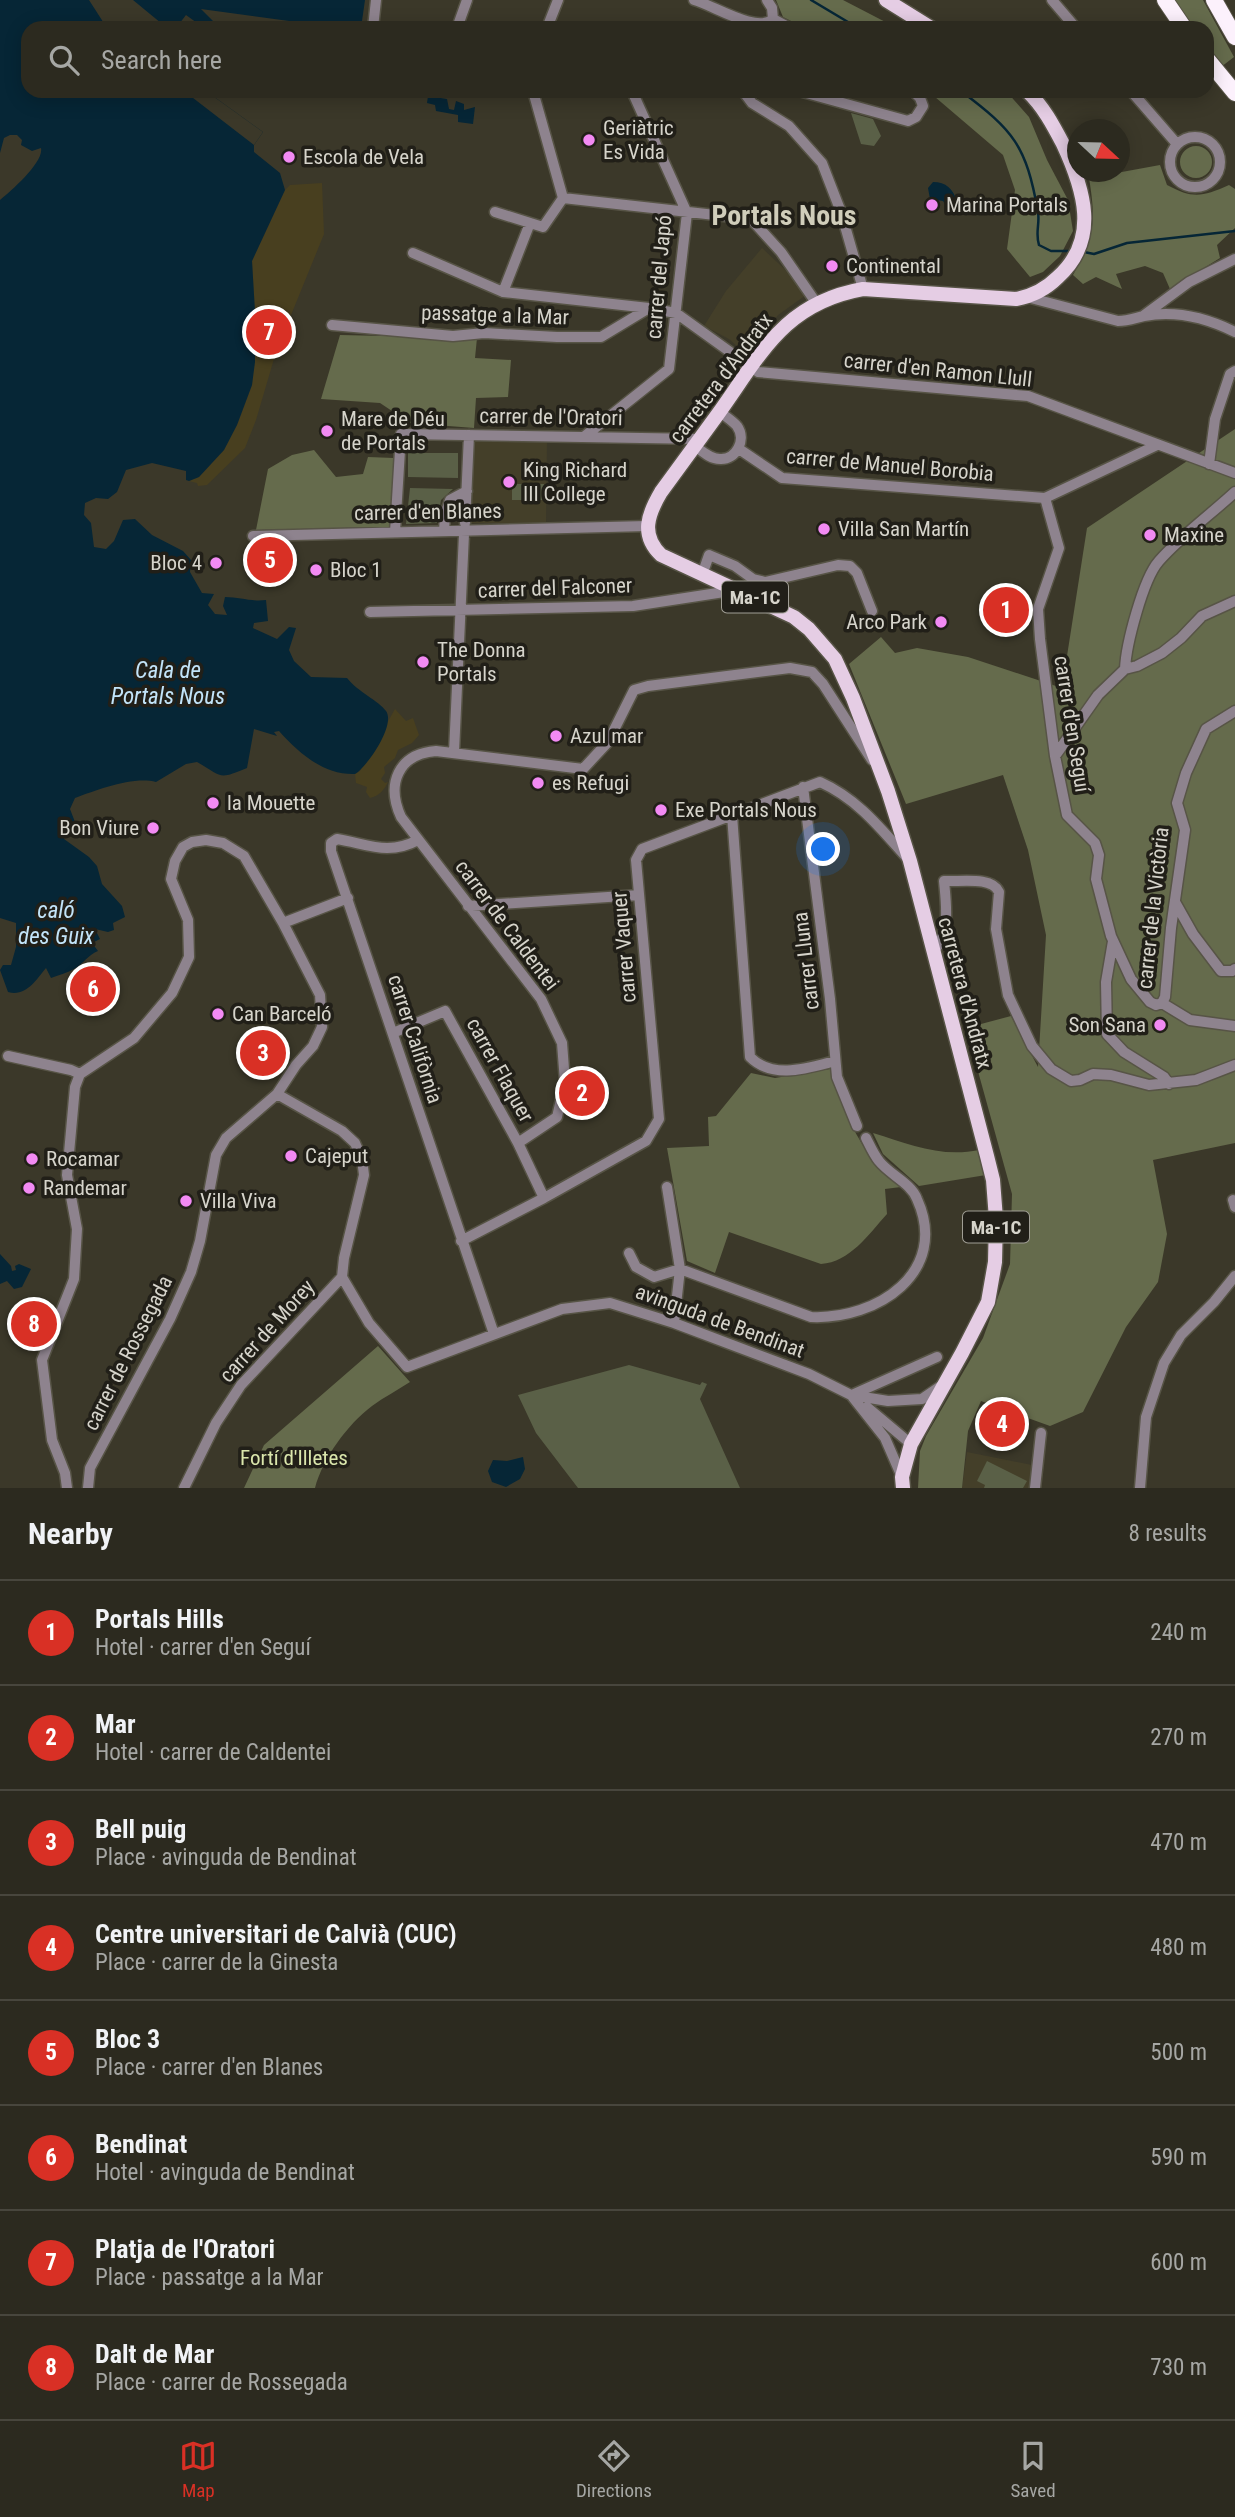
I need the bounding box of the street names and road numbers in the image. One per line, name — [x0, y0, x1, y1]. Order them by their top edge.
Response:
street label: carrer del Japó — [642, 214, 676, 340]
street label: passatge a la Mar — [421, 300, 569, 330]
street label: carretera d'Andratx — [664, 308, 778, 448]
street label: carrer d'en Ramon Llull — [843, 348, 1033, 392]
street label: carrer de l'Oratori — [479, 404, 623, 430]
street label: carrer de Manuel Borobia — [785, 444, 995, 486]
street label: carrer d'en Blanes — [354, 499, 502, 525]
street label: carrer del Falconer — [477, 573, 633, 603]
road number: Ma-1C — [722, 582, 788, 612]
street label: carrer d'en Seguí — [1049, 654, 1095, 795]
street label: carrer de la Victòria — [1133, 826, 1173, 990]
street label: carrer de Caldentei — [450, 855, 564, 995]
street label: carrer Vaquer — [607, 890, 641, 1004]
street label: carrer Lluna — [788, 911, 824, 1011]
street label: carretera d'Andratx — [933, 914, 997, 1072]
street label: carrer Califòrnia — [383, 972, 447, 1106]
street label: carrer Flaquer — [462, 1014, 538, 1126]
road number: Ma-1C — [963, 1212, 1029, 1242]
street label: carrer de Rossegada — [79, 1272, 177, 1434]
street label: carrer de Morey — [215, 1275, 319, 1387]
street label: avinguda de Bendinat — [632, 1279, 808, 1363]

